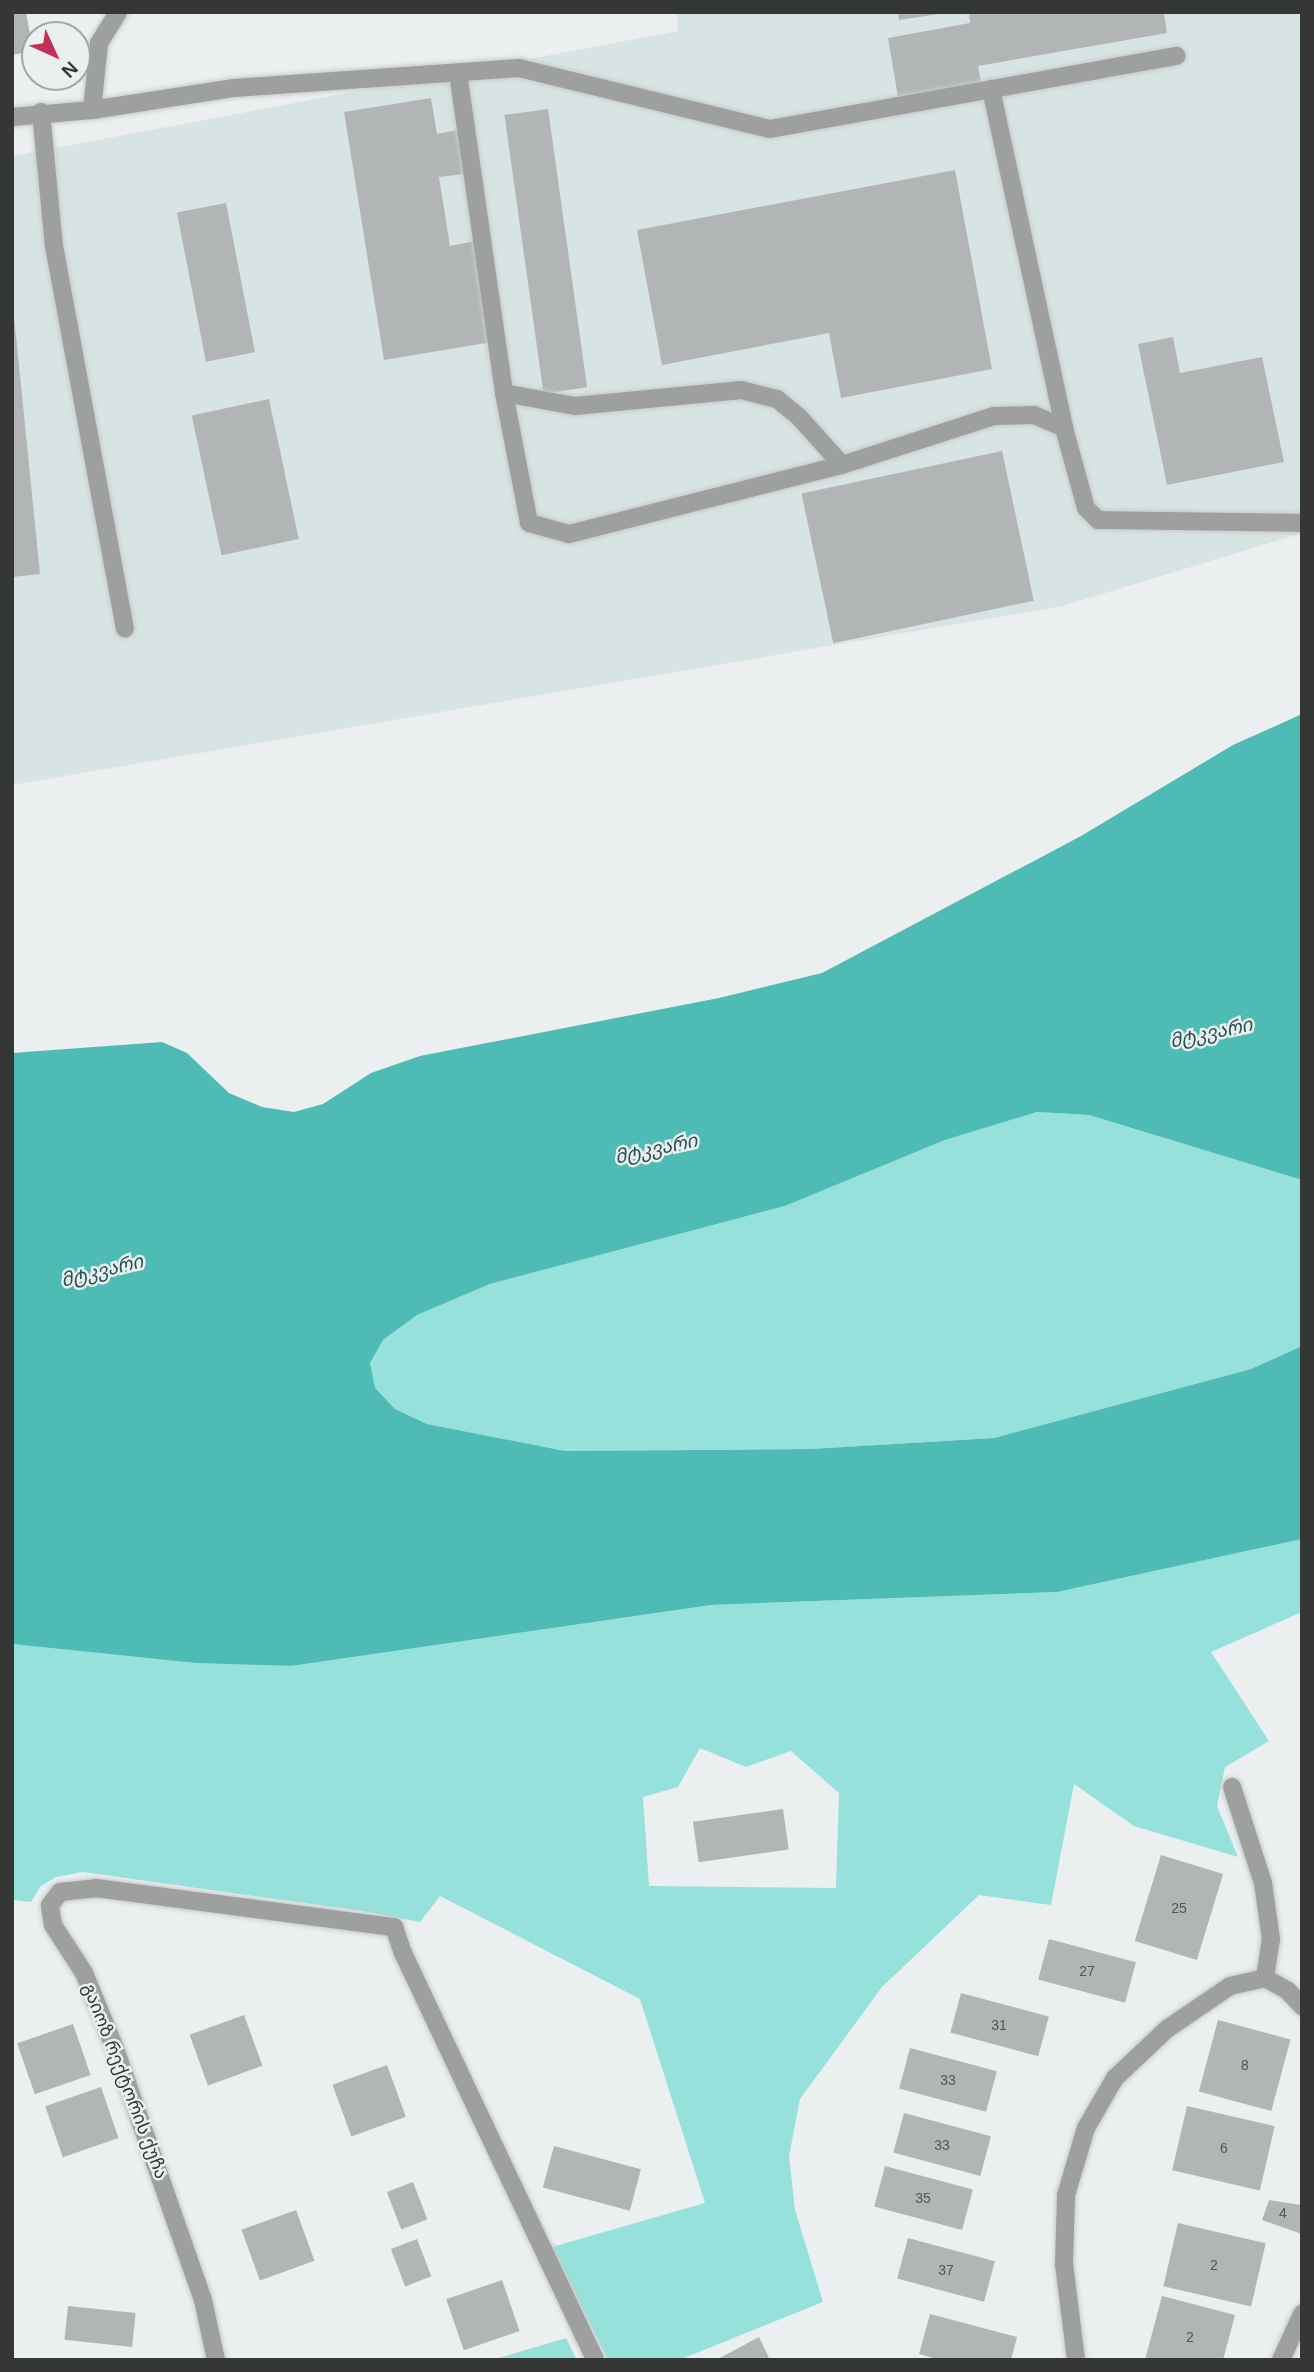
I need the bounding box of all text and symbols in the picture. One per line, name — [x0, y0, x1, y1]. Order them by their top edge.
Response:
north arrow — [21, 21, 91, 91]
text: N — [58, 58, 82, 82]
water label: მტკვარი — [1168, 1013, 1254, 1053]
water label: მტკვარი — [613, 1129, 699, 1169]
water label: მტკვარი — [59, 1250, 145, 1292]
house number: 25 — [1171, 1900, 1187, 1916]
house number: 27 — [1079, 1963, 1095, 1979]
street label: გაიოზ რექტორის ქუჩა — [78, 1980, 172, 2182]
house number: 31 — [991, 2017, 1007, 2033]
house number: 8 — [1241, 2057, 1249, 2073]
house number: 33 — [940, 2072, 956, 2088]
house number: 33 — [934, 2137, 950, 2153]
house number: 6 — [1220, 2140, 1228, 2156]
house number: 35 — [915, 2190, 931, 2206]
house number: 4 — [1279, 2205, 1287, 2221]
house number: 2 — [1210, 2257, 1218, 2273]
house number: 37 — [938, 2262, 954, 2278]
house number: 2 — [1186, 2329, 1194, 2345]

